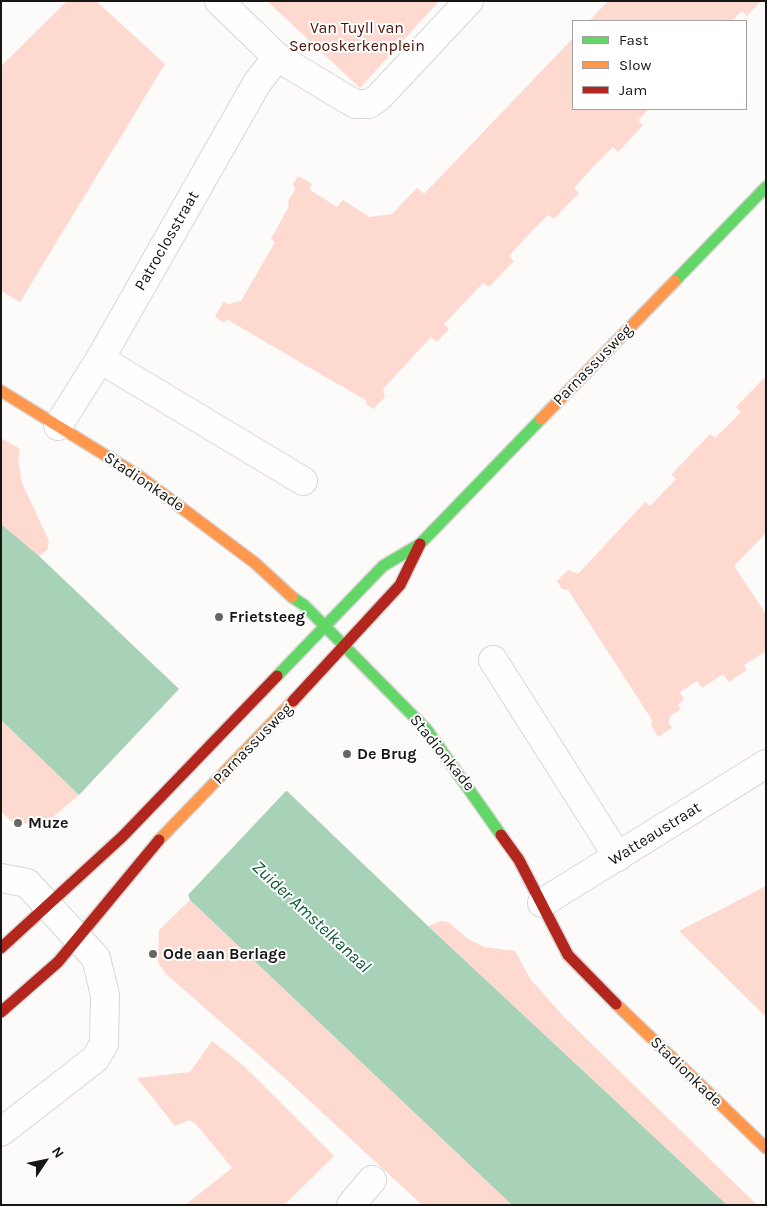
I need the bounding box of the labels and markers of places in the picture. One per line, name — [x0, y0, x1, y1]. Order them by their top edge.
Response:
place label: Frietsteeg — [229, 607, 305, 627]
marker: Frietsteeg — [213, 611, 225, 623]
place label: De Brug — [357, 744, 417, 764]
marker: De Brug — [341, 748, 353, 760]
place label: Muze — [28, 813, 68, 833]
marker: Muze — [12, 817, 24, 829]
place label: Ode aan Berlage — [163, 944, 286, 964]
marker: Ode aan Berlage — [147, 948, 159, 960]

